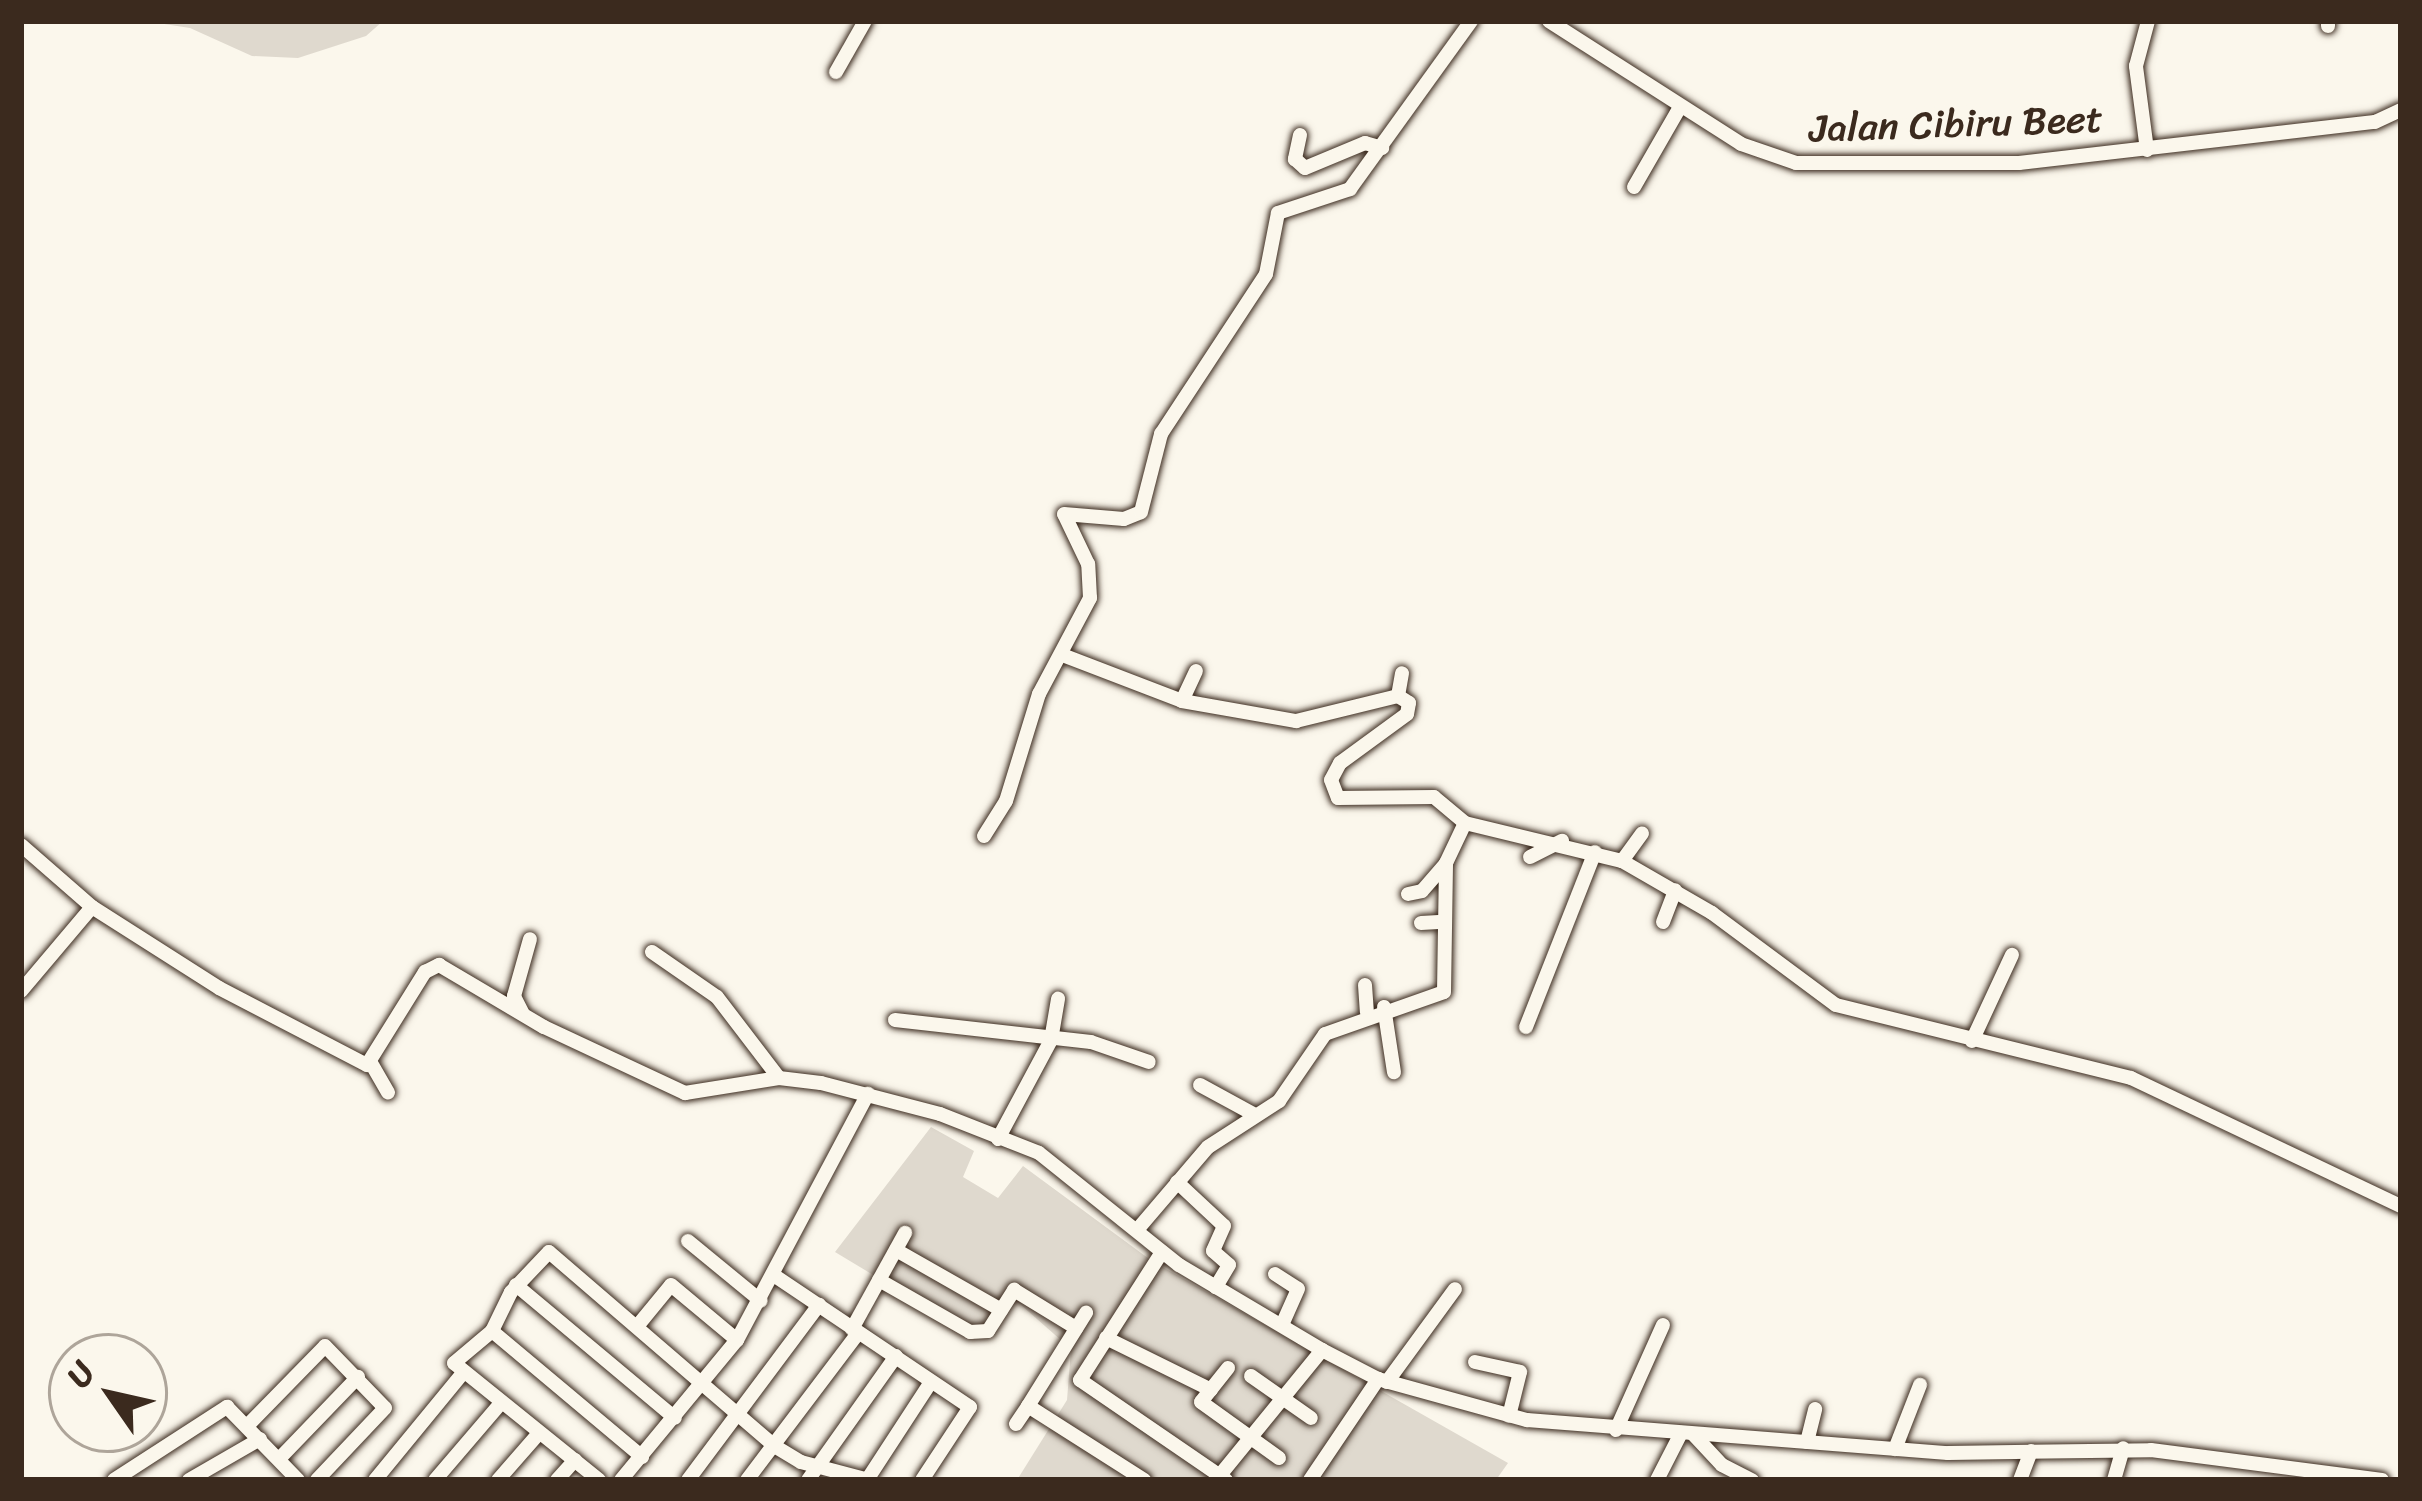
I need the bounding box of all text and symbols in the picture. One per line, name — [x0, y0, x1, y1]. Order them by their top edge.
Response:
street label: Jalan Cibiru Beet — [1807, 95, 2105, 153]
north arrow — [48, 1333, 168, 1453]
text: U — [50, 1349, 111, 1400]

